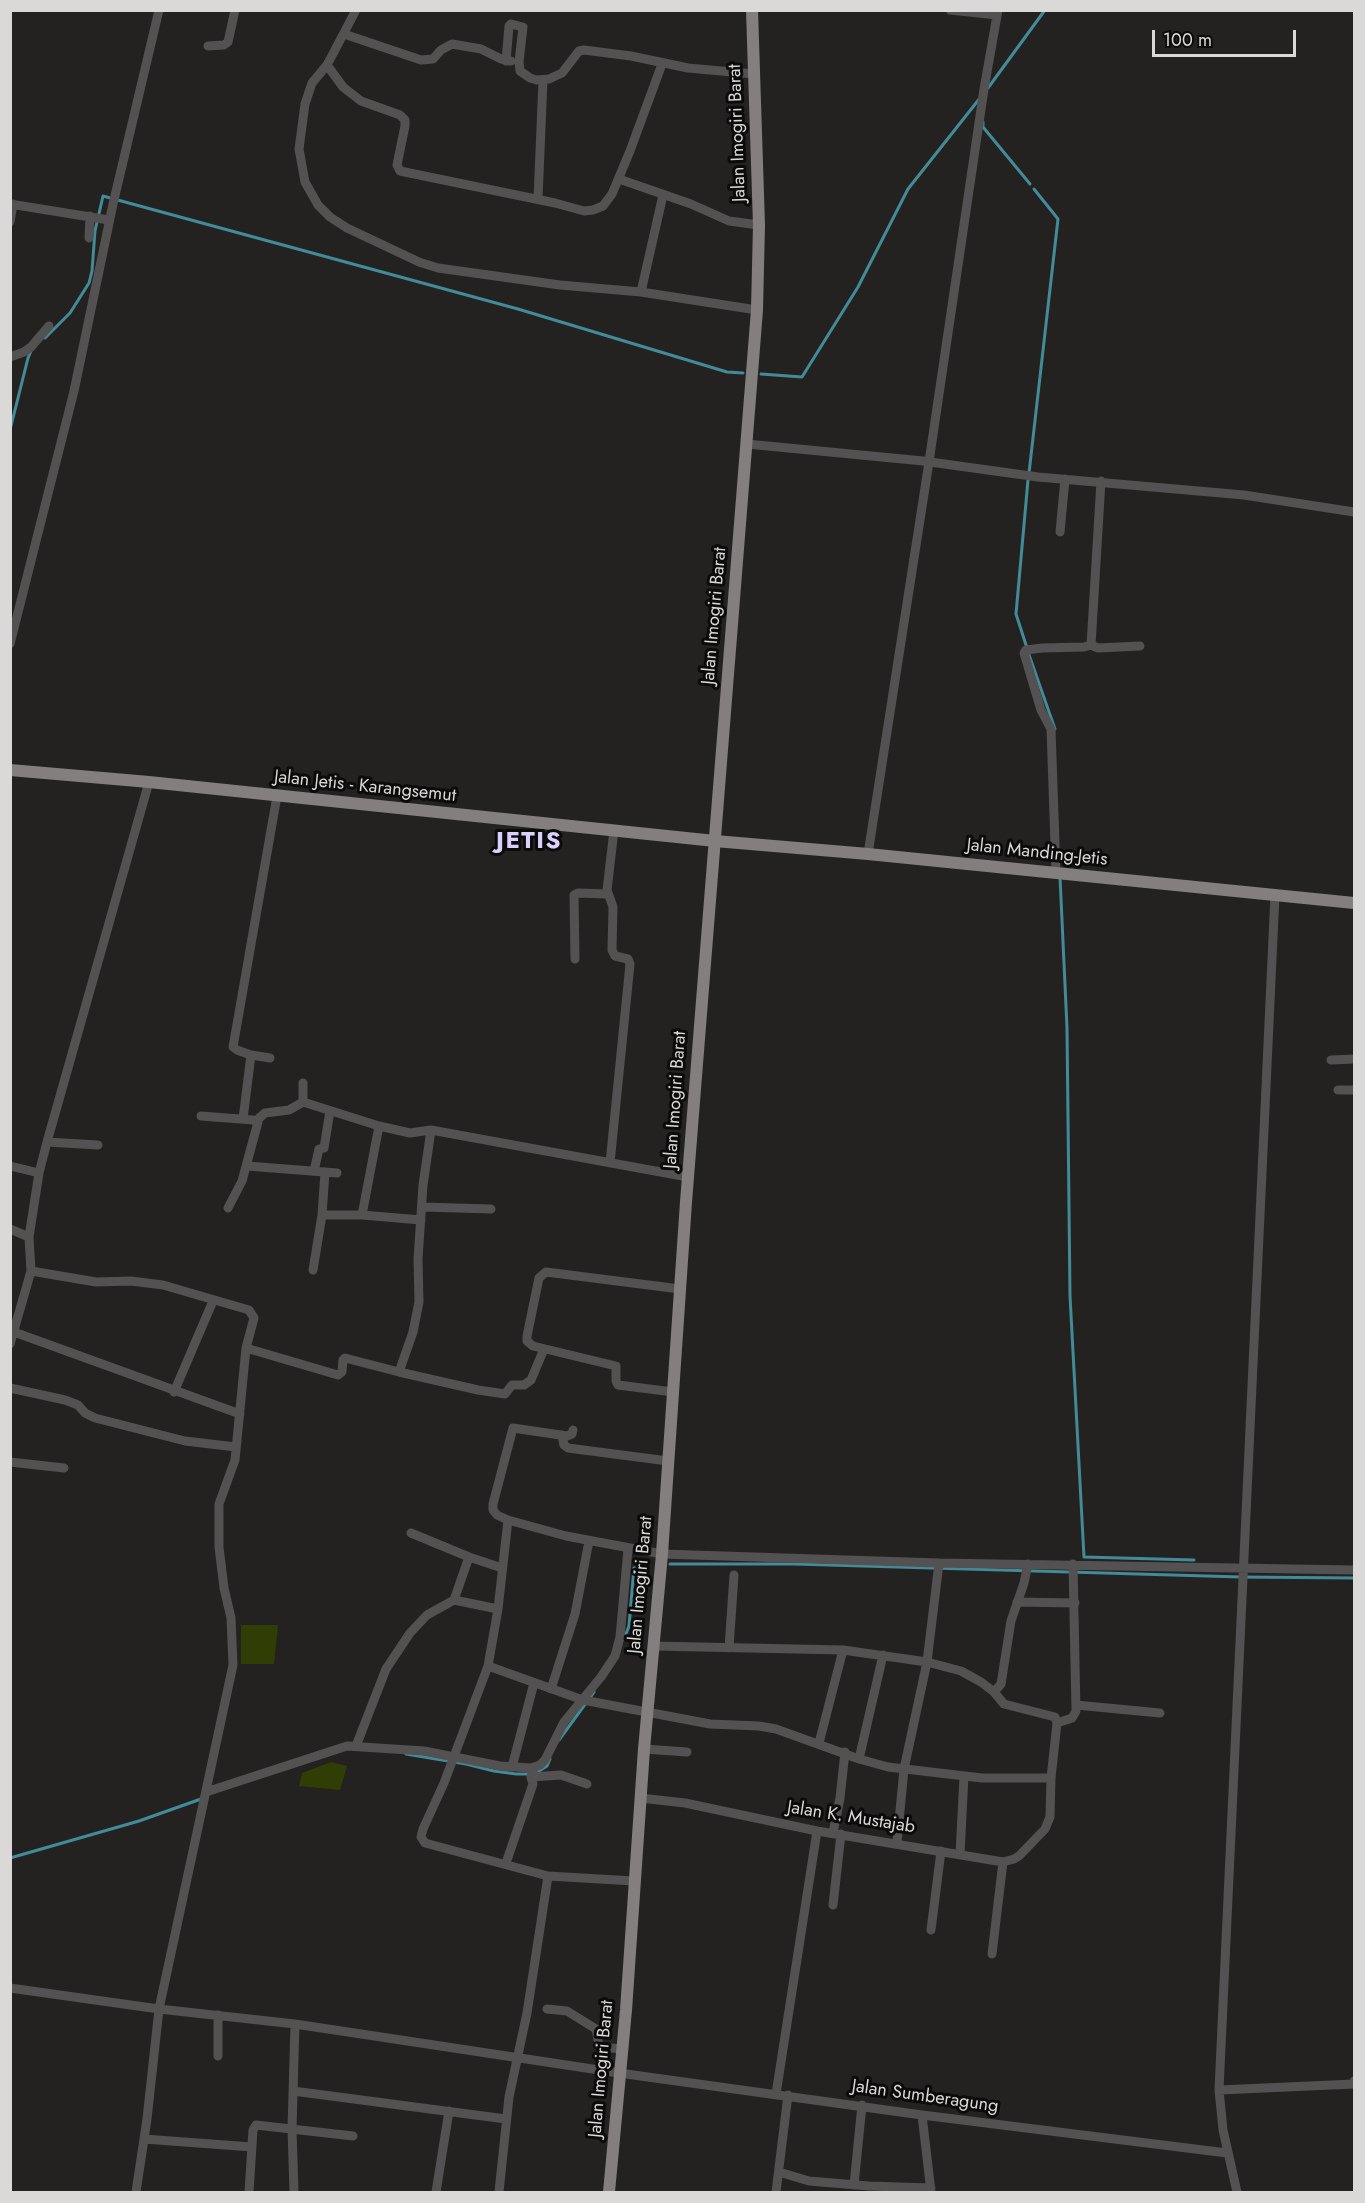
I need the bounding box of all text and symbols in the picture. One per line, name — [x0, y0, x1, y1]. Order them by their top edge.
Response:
scale bar — [1155, 18, 1299, 56]
text: 100 m — [1163, 27, 1212, 53]
street label: Jalan Imogiri Barat — [725, 64, 751, 202]
street label: Jalan Imogiri Barat — [698, 546, 732, 686]
street label: Jalan Jetis - Karangsemut — [273, 767, 457, 807]
district label: JETIS — [496, 828, 562, 856]
street label: Jalan Manding-Jetis — [965, 835, 1109, 871]
street label: Jalan Imogiri Barat — [660, 1030, 692, 1170]
street label: Jalan Imogiri Barat — [624, 1515, 658, 1655]
street label: Jalan K. Mustajab — [785, 1797, 917, 1839]
street label: Jalan Imogiri Barat — [585, 1999, 619, 2139]
street label: Jalan Sumberagung — [850, 2076, 1000, 2118]

